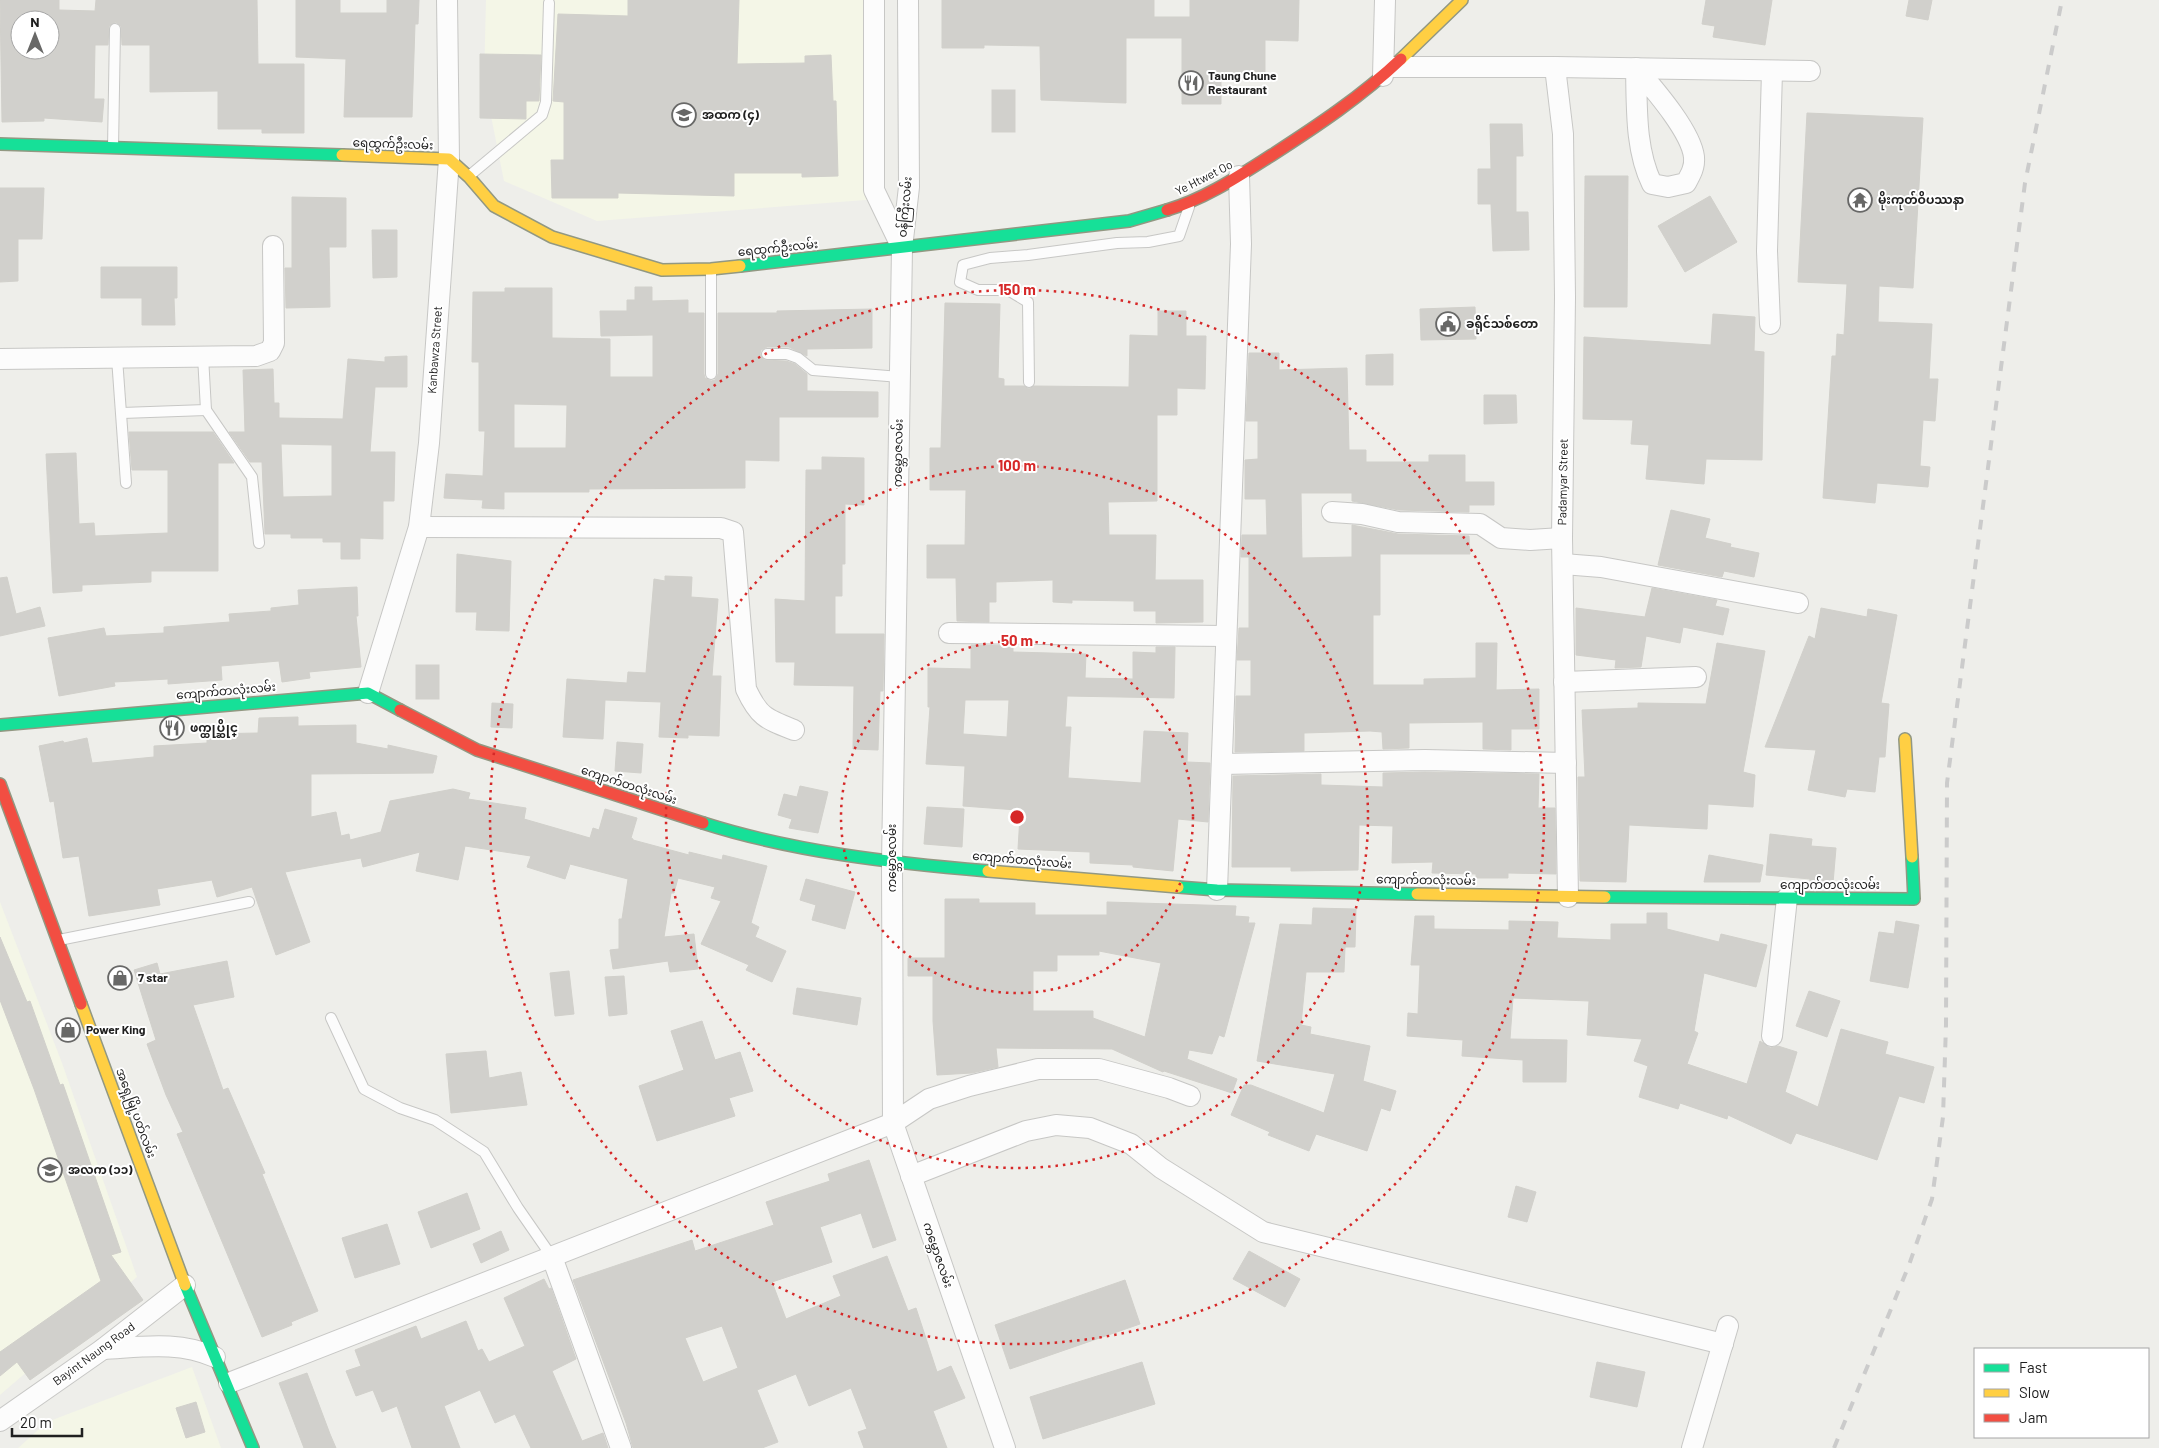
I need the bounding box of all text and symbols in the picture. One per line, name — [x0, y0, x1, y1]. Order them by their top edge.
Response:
north arrow — [10, 10, 60, 60]
text: N — [30, 13, 40, 30]
place label: Taung Chune Restaurant — [1208, 68, 1277, 96]
restaurant icon: Taung Chune Restaurant — [1178, 70, 1204, 96]
school or university icon: အထက (၄) — [671, 102, 697, 128]
place label: အထက (၄) — [702, 107, 760, 125]
street label: ရေထွက်ဦးလမ်း — [352, 134, 434, 155]
street label: Ye Htwet Oo — [1172, 157, 1235, 198]
street label: ဝန်ကြီးလမ်း — [893, 176, 918, 238]
temple icon: မိုးကုတ်ဝိပဿနာ — [1847, 187, 1873, 213]
place label: မိုးကုတ်ဝိပဿနာ — [1878, 190, 1964, 211]
street label: ရေထွက်ဦးလမ်း — [737, 235, 819, 262]
text: 150 m — [998, 280, 1036, 298]
street label: Kanbawza Street — [424, 306, 444, 394]
public building icon: ခရိုင်သစ်တော — [1435, 311, 1461, 337]
place label: ခရိုင်သစ်တော — [1466, 314, 1538, 335]
street label: ကမ္ဘောဇလမ်း — [888, 419, 909, 487]
street label: Padamyar Street — [1554, 438, 1570, 525]
text: 100 m — [998, 456, 1036, 474]
text: 50 m — [1001, 631, 1033, 649]
street label: ကျောက်တလုံးလမ်း — [175, 678, 277, 705]
restaurant icon: ဖက္ထုပ္ဆိုင္ — [159, 715, 185, 741]
place label: ဖက္ထုပ္ဆိုင္ — [190, 719, 238, 738]
street label: ကျောက်တလုံးလမ်း — [578, 761, 679, 810]
centre of rings — [1008, 808, 1026, 826]
street label: ကမ္ဘောဇလမ်း — [883, 824, 902, 892]
street label: ကျောက်တလုံးလမ်း — [971, 847, 1073, 874]
street label: ကျောက်တလုံးလမ်း — [1376, 870, 1476, 891]
street label: ကျောက်တလုံးလမ်း — [1780, 876, 1880, 895]
shop icon: 7 star — [107, 965, 133, 991]
place label: 7 star — [138, 970, 168, 984]
shop icon: Power King — [55, 1017, 81, 1043]
place label: Power King — [86, 1022, 146, 1036]
street label: အရှေ့မြို့ပတ်လမ်း — [110, 1065, 161, 1161]
school or university icon: အလက (၁၁) — [37, 1157, 63, 1183]
place label: အလက (၁၁) — [68, 1162, 133, 1176]
street label: ကမ္ဘောဇလမ်း — [917, 1220, 958, 1291]
street label: Bayint Naung Road — [50, 1319, 137, 1388]
legend — [1974, 1348, 2149, 1438]
text: Fast — [2019, 1358, 2047, 1376]
text: Slow — [2019, 1383, 2050, 1401]
scale bar — [12, 1406, 82, 1438]
text: Jam — [2019, 1408, 2048, 1426]
text: 20 m — [20, 1413, 52, 1431]

